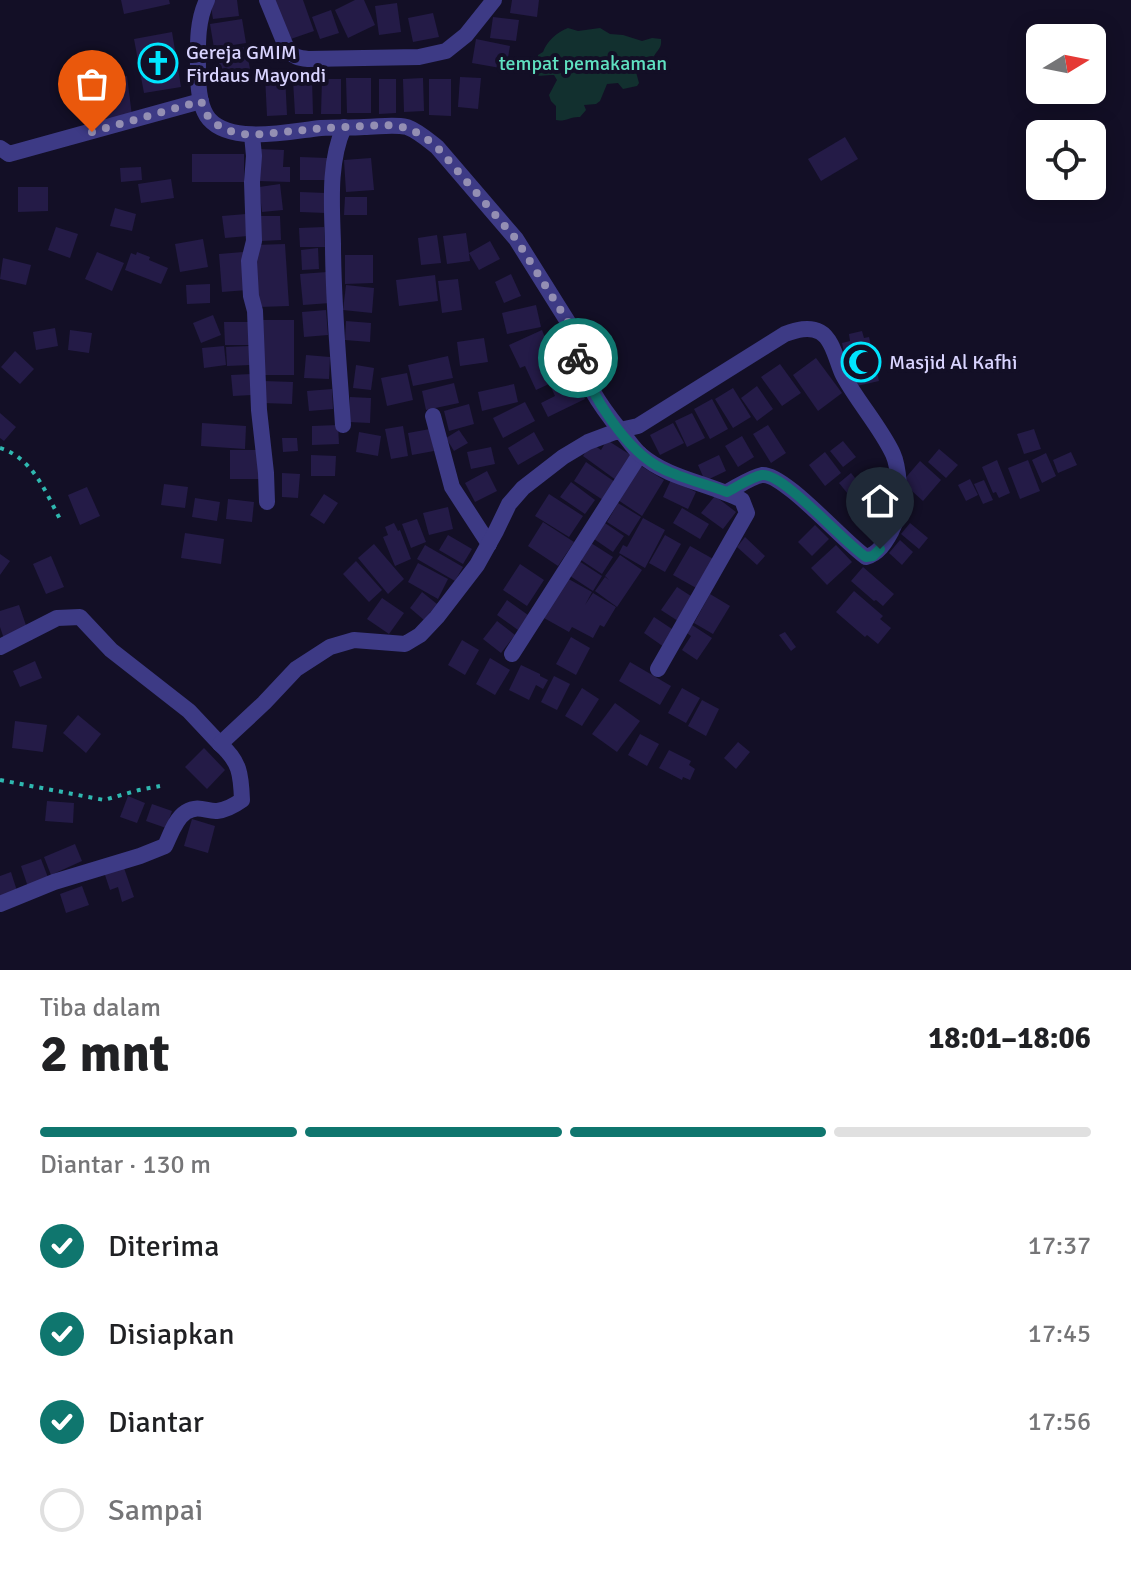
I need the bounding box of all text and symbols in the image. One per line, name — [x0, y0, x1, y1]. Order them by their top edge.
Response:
north arrow — [1026, 24, 1106, 104]
map controls — [1026, 24, 1106, 200]
place label: Gereja GMIM Firdaus Mayondi — [186, 40, 326, 88]
church icon: Gereja GMIM Firdaus Mayondi — [137, 42, 179, 84]
pin — [58, 50, 126, 132]
park label: tempat pemakaman — [499, 51, 667, 76]
icon: bag — [70, 62, 114, 106]
button: locate — [1026, 120, 1106, 200]
courier — [538, 318, 618, 398]
icon: bike — [556, 336, 600, 380]
mosque icon: Masjid Al Kafhi — [840, 341, 882, 383]
place label: Masjid Al Kafhi — [889, 350, 1017, 375]
pin — [846, 467, 914, 549]
icon: home — [858, 479, 902, 523]
text: Tiba dalam — [40, 992, 161, 1024]
text: 18:01–18:06 — [928, 1020, 1091, 1057]
text: 2 mnt — [40, 1022, 169, 1086]
text: Diantar · 130 m — [40, 1149, 211, 1181]
icon: check — [40, 1224, 84, 1268]
text: Diterima — [108, 1228, 219, 1265]
text: 17:37 — [1028, 1230, 1091, 1262]
icon: check — [40, 1312, 84, 1356]
text: Disiapkan — [108, 1316, 235, 1353]
text: 17:45 — [1028, 1318, 1091, 1350]
icon: check — [40, 1400, 84, 1444]
text: Diantar — [108, 1404, 204, 1441]
text: 17:56 — [1028, 1406, 1091, 1438]
text: Sampai — [108, 1492, 203, 1529]

